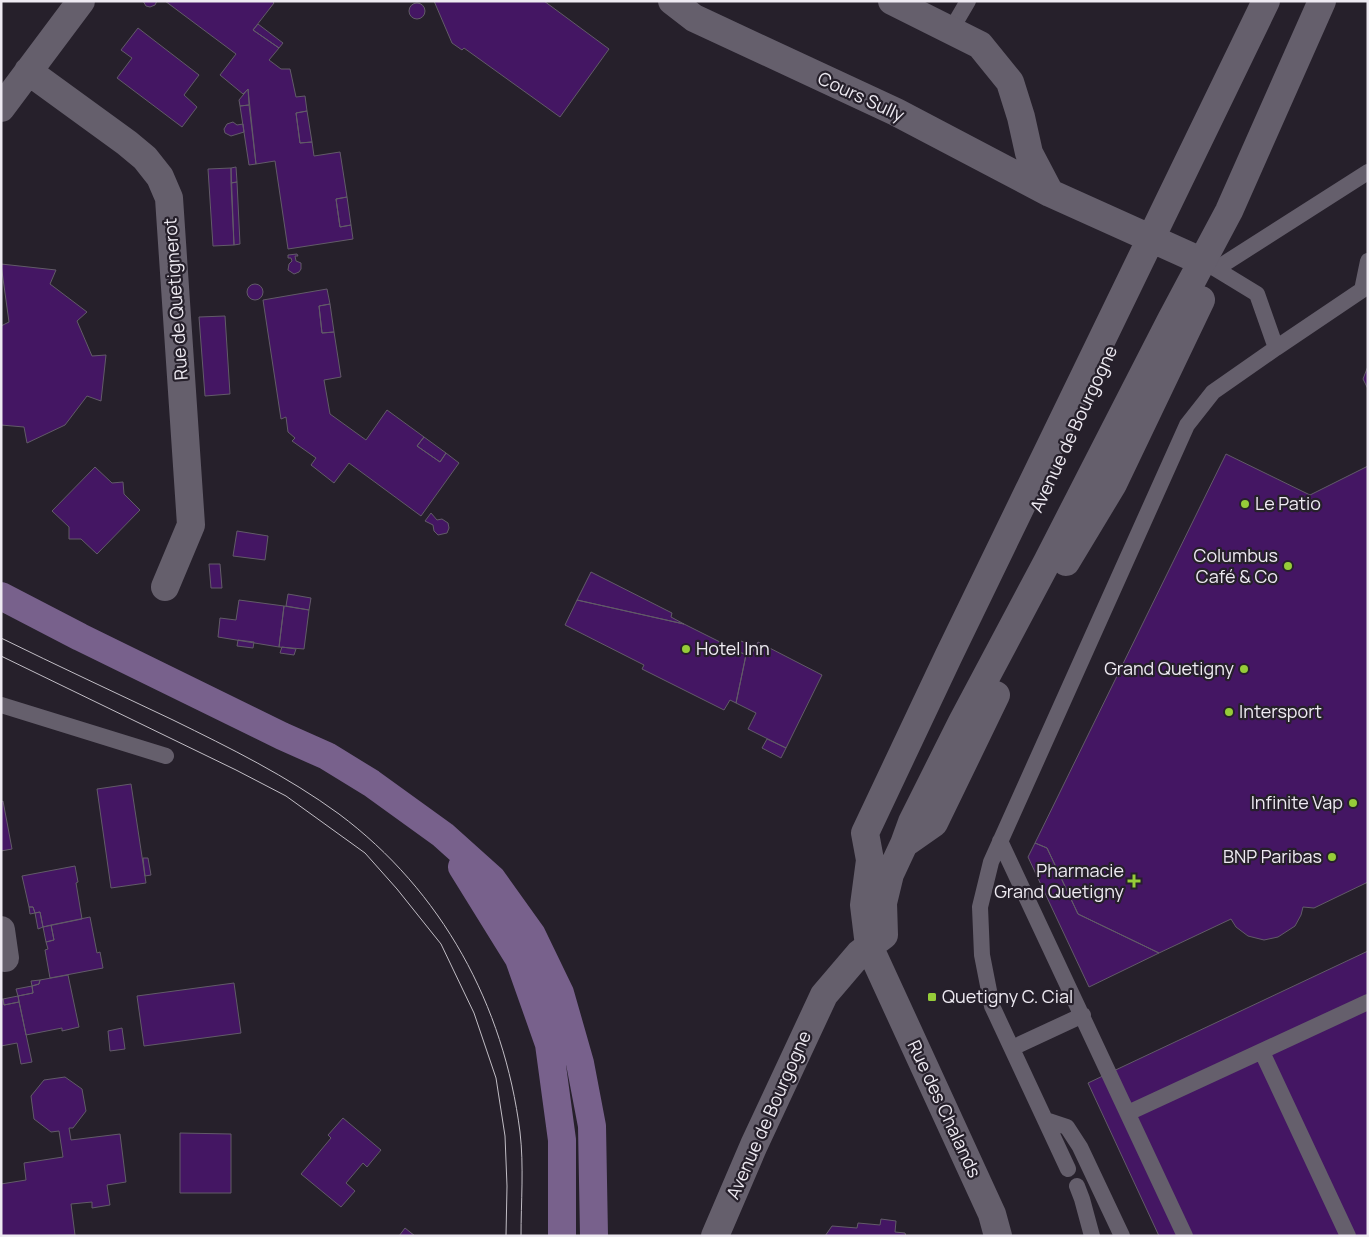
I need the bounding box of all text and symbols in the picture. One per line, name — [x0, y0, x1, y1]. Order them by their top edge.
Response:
street label: Cours Sully — [814, 66, 909, 127]
street label: Rue de Quetignerot — [157, 217, 193, 381]
street label: Avenue de Bourgogne — [1024, 341, 1122, 516]
place label: Le Patio — [1255, 491, 1321, 515]
marker: Le Patio — [1239, 498, 1251, 510]
place label: Columbus Café & Co — [1194, 543, 1278, 588]
marker: Columbus Café & Co — [1282, 560, 1294, 572]
place label: Hotel Inn — [696, 636, 770, 660]
marker: Hotel Inn — [680, 643, 692, 655]
place label: Grand Quetigny — [1104, 656, 1234, 680]
marker: Grand Quetigny — [1238, 663, 1250, 675]
place label: Intersport — [1239, 699, 1322, 723]
marker: Intersport — [1223, 706, 1235, 718]
place label: Infinite Vap — [1251, 790, 1343, 814]
marker: Infinite Vap — [1347, 797, 1359, 809]
place label: BNP Paribas — [1223, 844, 1322, 868]
marker: BNP Paribas — [1326, 851, 1338, 863]
place label: Pharmacie Grand Quetigny — [994, 858, 1124, 903]
marker: Pharmacie Grand Quetigny — [1128, 875, 1140, 887]
place label: Quetigny C. Cial — [942, 984, 1073, 1008]
marker: Quetigny C. Cial — [926, 991, 938, 1003]
street label: Avenue de Bourgogne — [720, 1027, 816, 1202]
street label: Rue des Chalands — [903, 1036, 987, 1181]

